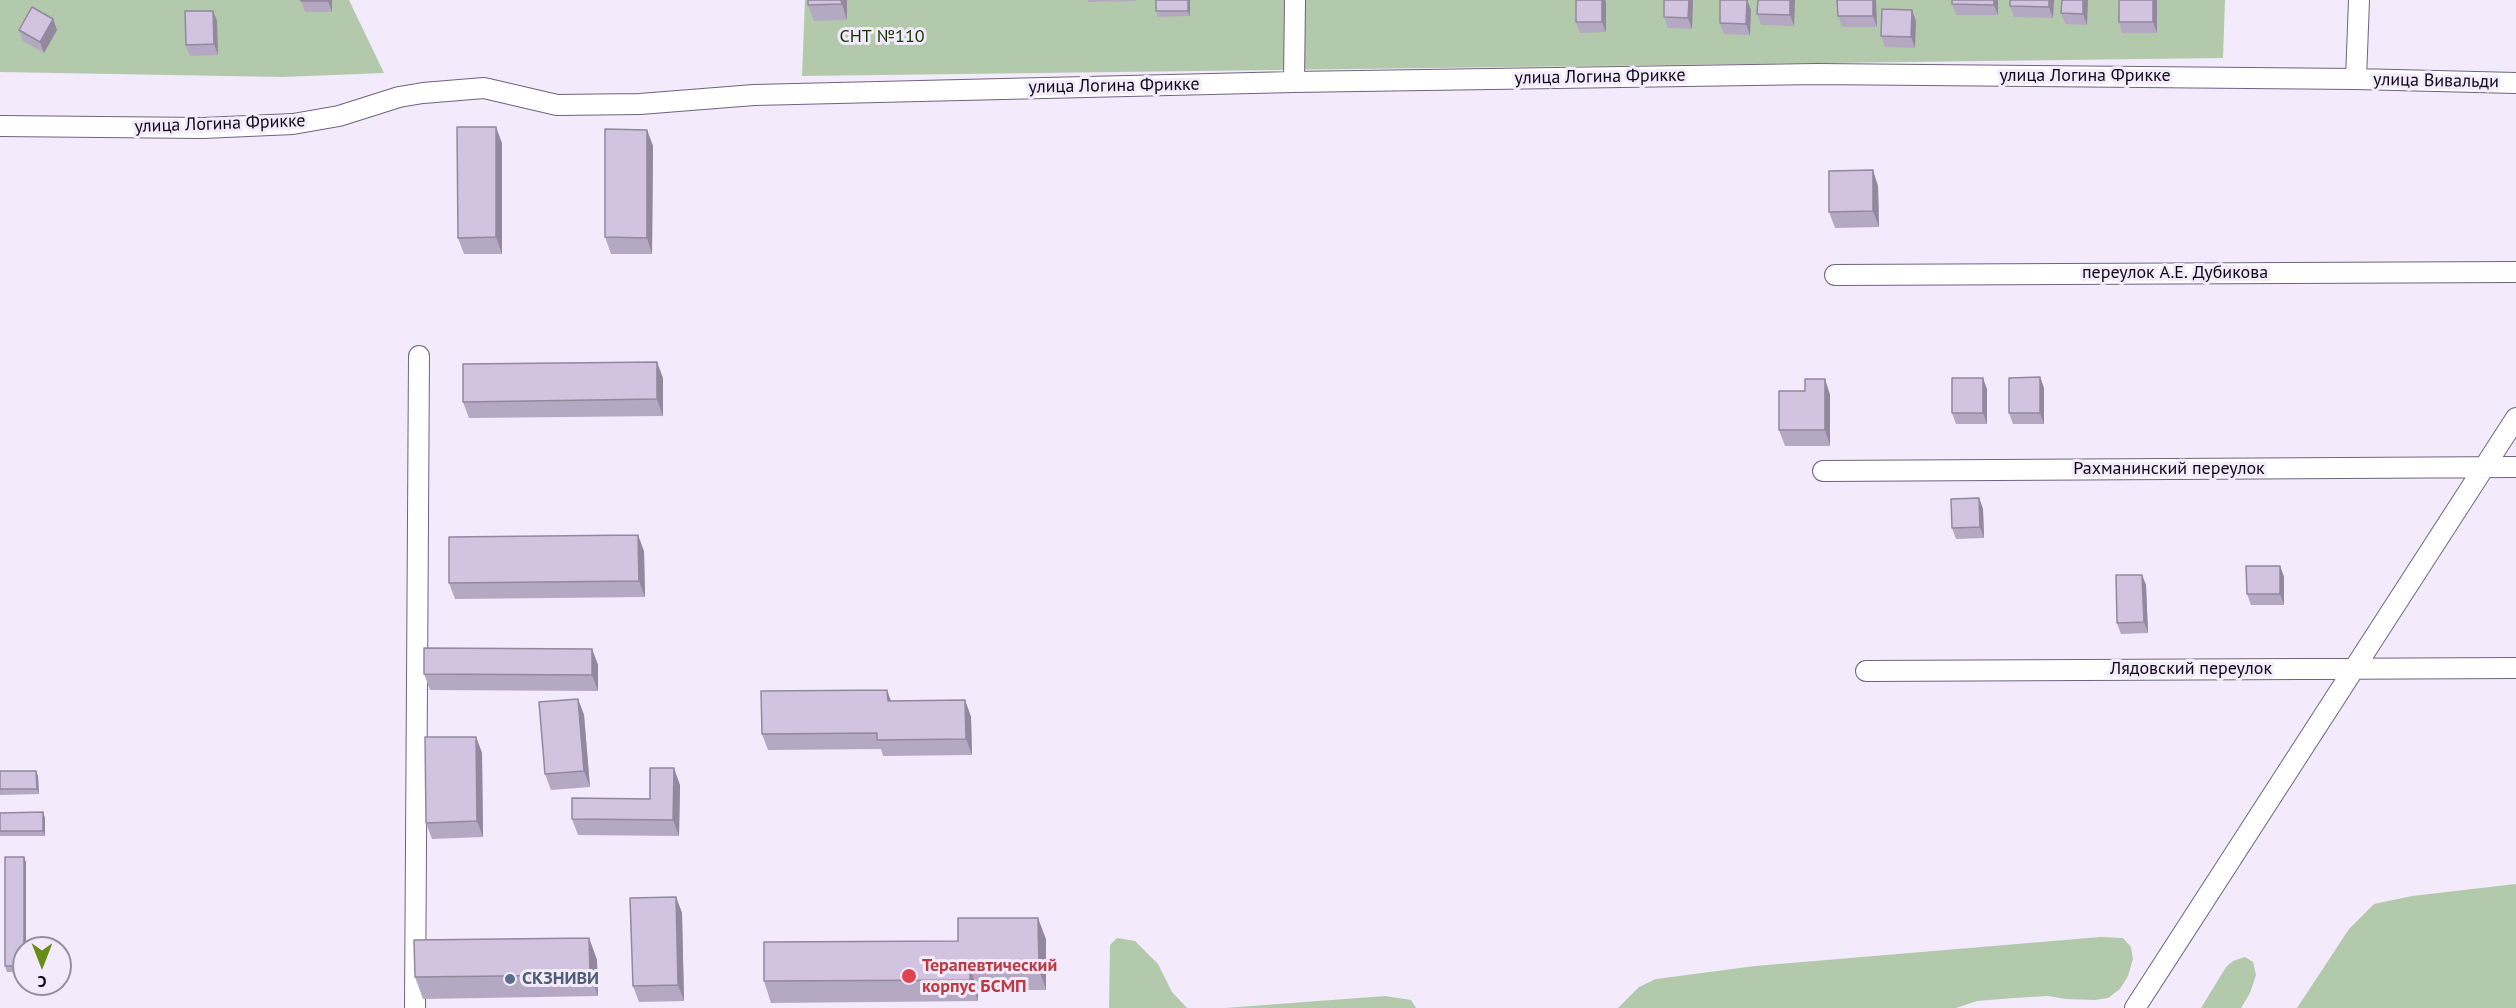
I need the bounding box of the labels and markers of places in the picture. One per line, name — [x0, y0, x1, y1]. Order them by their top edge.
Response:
place label: Терапевтический корпус БСМП — [922, 955, 1057, 998]
marker: Терапевтический корпус БСМП — [900, 967, 918, 985]
place label: СКЗНИВИ — [522, 968, 599, 990]
marker: СКЗНИВИ — [503, 972, 517, 986]

